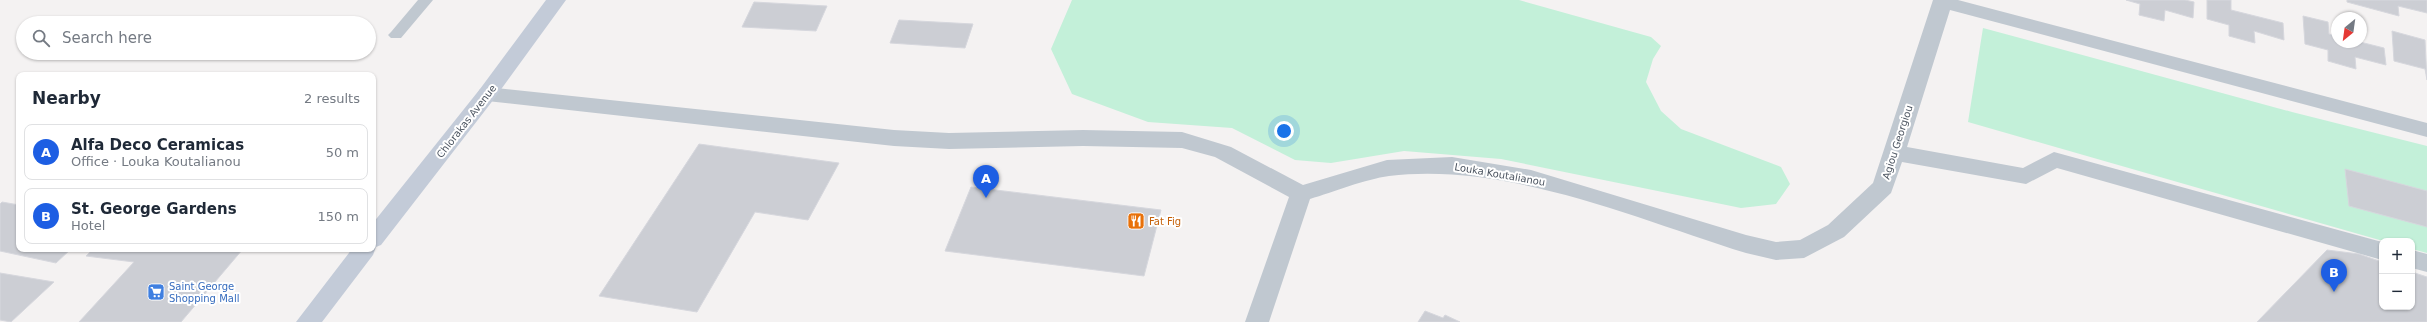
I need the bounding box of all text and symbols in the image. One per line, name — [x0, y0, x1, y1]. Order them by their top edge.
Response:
north arrow — [2331, 12, 2367, 48]
search box — [16, 16, 376, 60]
icon: search — [30, 27, 52, 49]
text: Search here — [62, 29, 152, 47]
street label: Chlorakas Avenue — [434, 83, 498, 160]
text: Nearby — [32, 88, 101, 108]
text: 2 results — [304, 91, 360, 106]
street label: Agiou Georgiou — [1880, 104, 1915, 181]
your location — [1274, 121, 1294, 141]
text: Alfa Deco Ceramicas — [71, 136, 244, 154]
text: A — [41, 145, 51, 160]
text: 50 m — [326, 145, 359, 160]
text: Office · Louka Koutalianou — [71, 154, 241, 169]
street label: Louka Koutalianou — [1454, 161, 1546, 188]
pin: A — [973, 165, 999, 198]
text: St. George Gardens — [71, 200, 237, 218]
text: B — [41, 209, 51, 224]
text: 150 m — [317, 209, 359, 224]
restaurant icon: Fat Fig — [1126, 211, 1146, 231]
place label: Fat Fig — [1149, 216, 1181, 227]
text: Hotel — [71, 218, 105, 233]
map controls — [2379, 238, 2415, 310]
button: + — [2379, 238, 2415, 274]
pin: B — [2321, 259, 2347, 292]
button: − — [2379, 274, 2415, 310]
place label: Saint George Shopping Mall — [169, 281, 239, 304]
supermarket icon: Saint George Shopping Mall — [146, 282, 166, 302]

